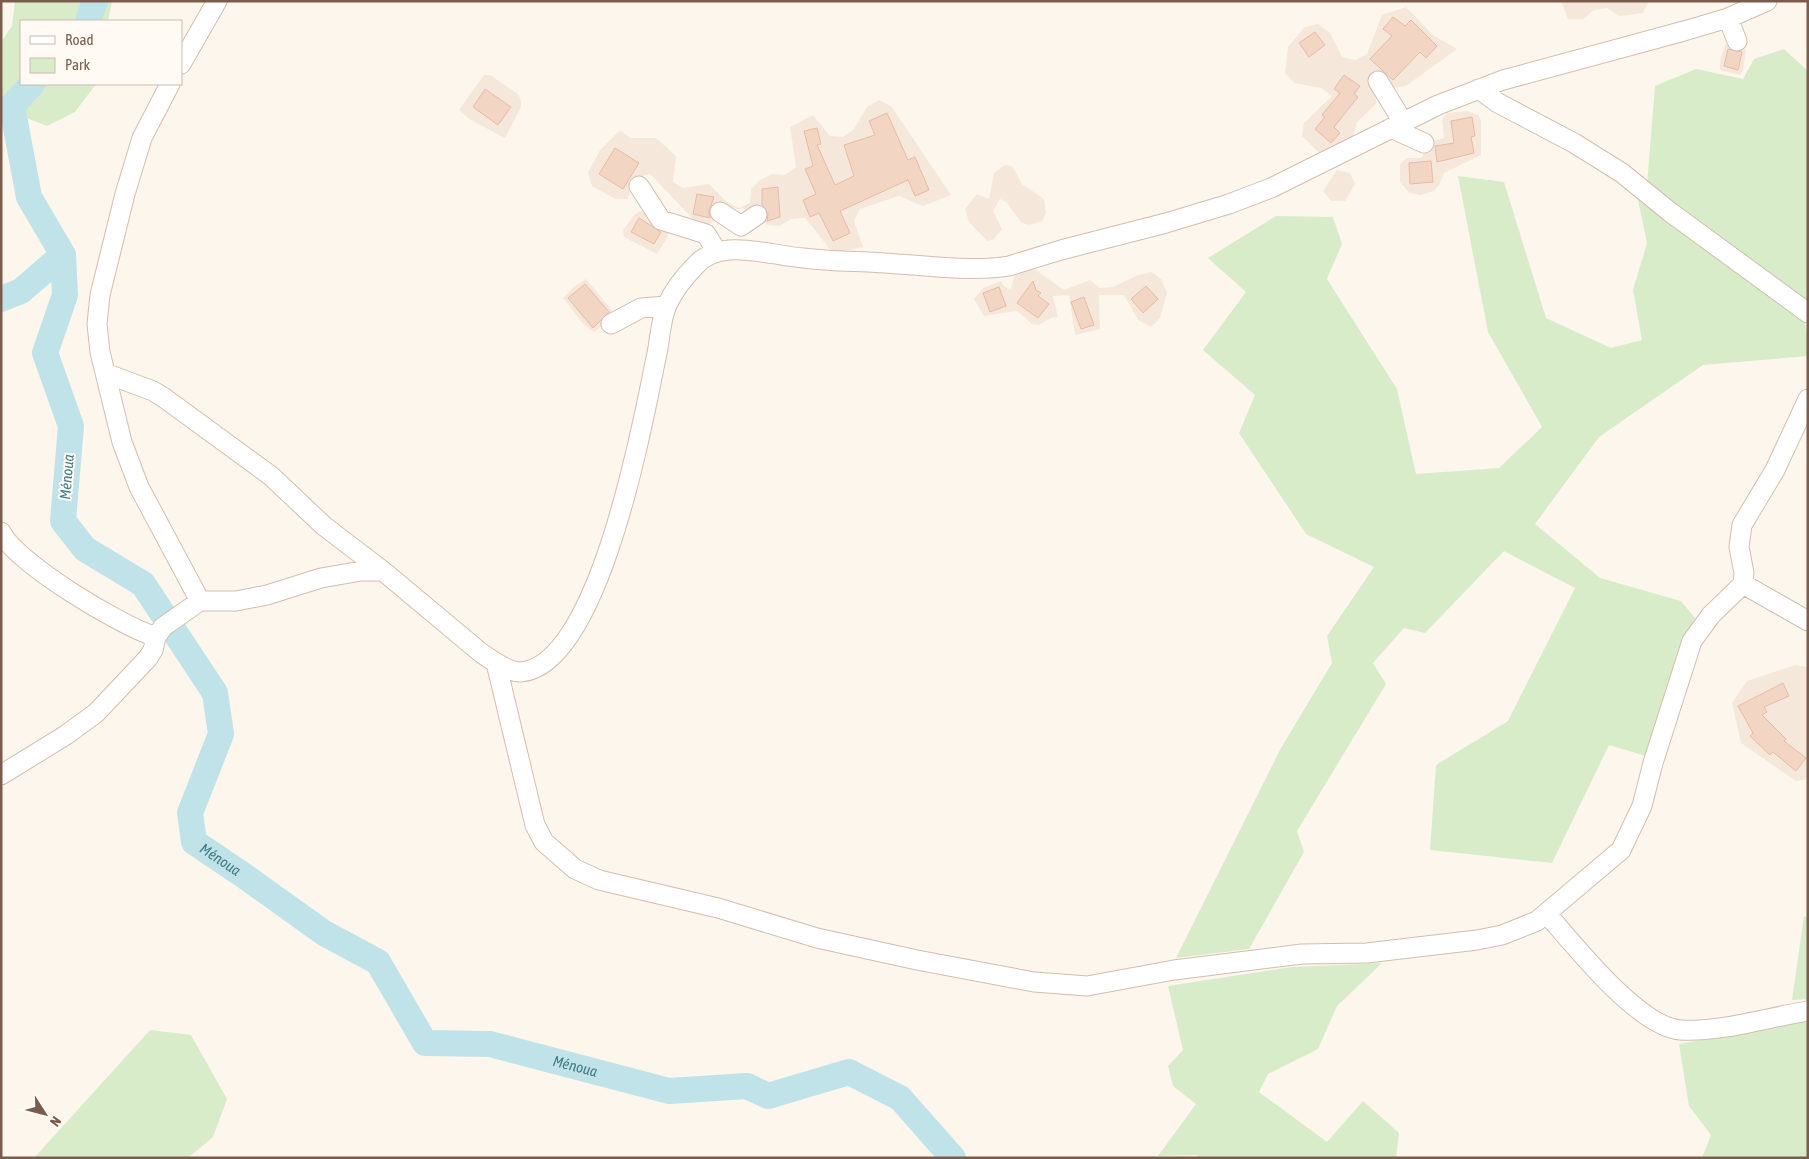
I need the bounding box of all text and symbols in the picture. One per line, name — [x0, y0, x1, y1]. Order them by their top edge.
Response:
legend — [20, 20, 182, 85]
text: Road — [65, 31, 94, 48]
text: Park — [65, 56, 90, 73]
water label: Ménoua — [56, 454, 77, 500]
water label: Ménoua — [197, 840, 244, 879]
water label: Ménoua — [551, 1052, 599, 1080]
north arrow — [20, 1089, 70, 1139]
text: N — [47, 1114, 64, 1130]

